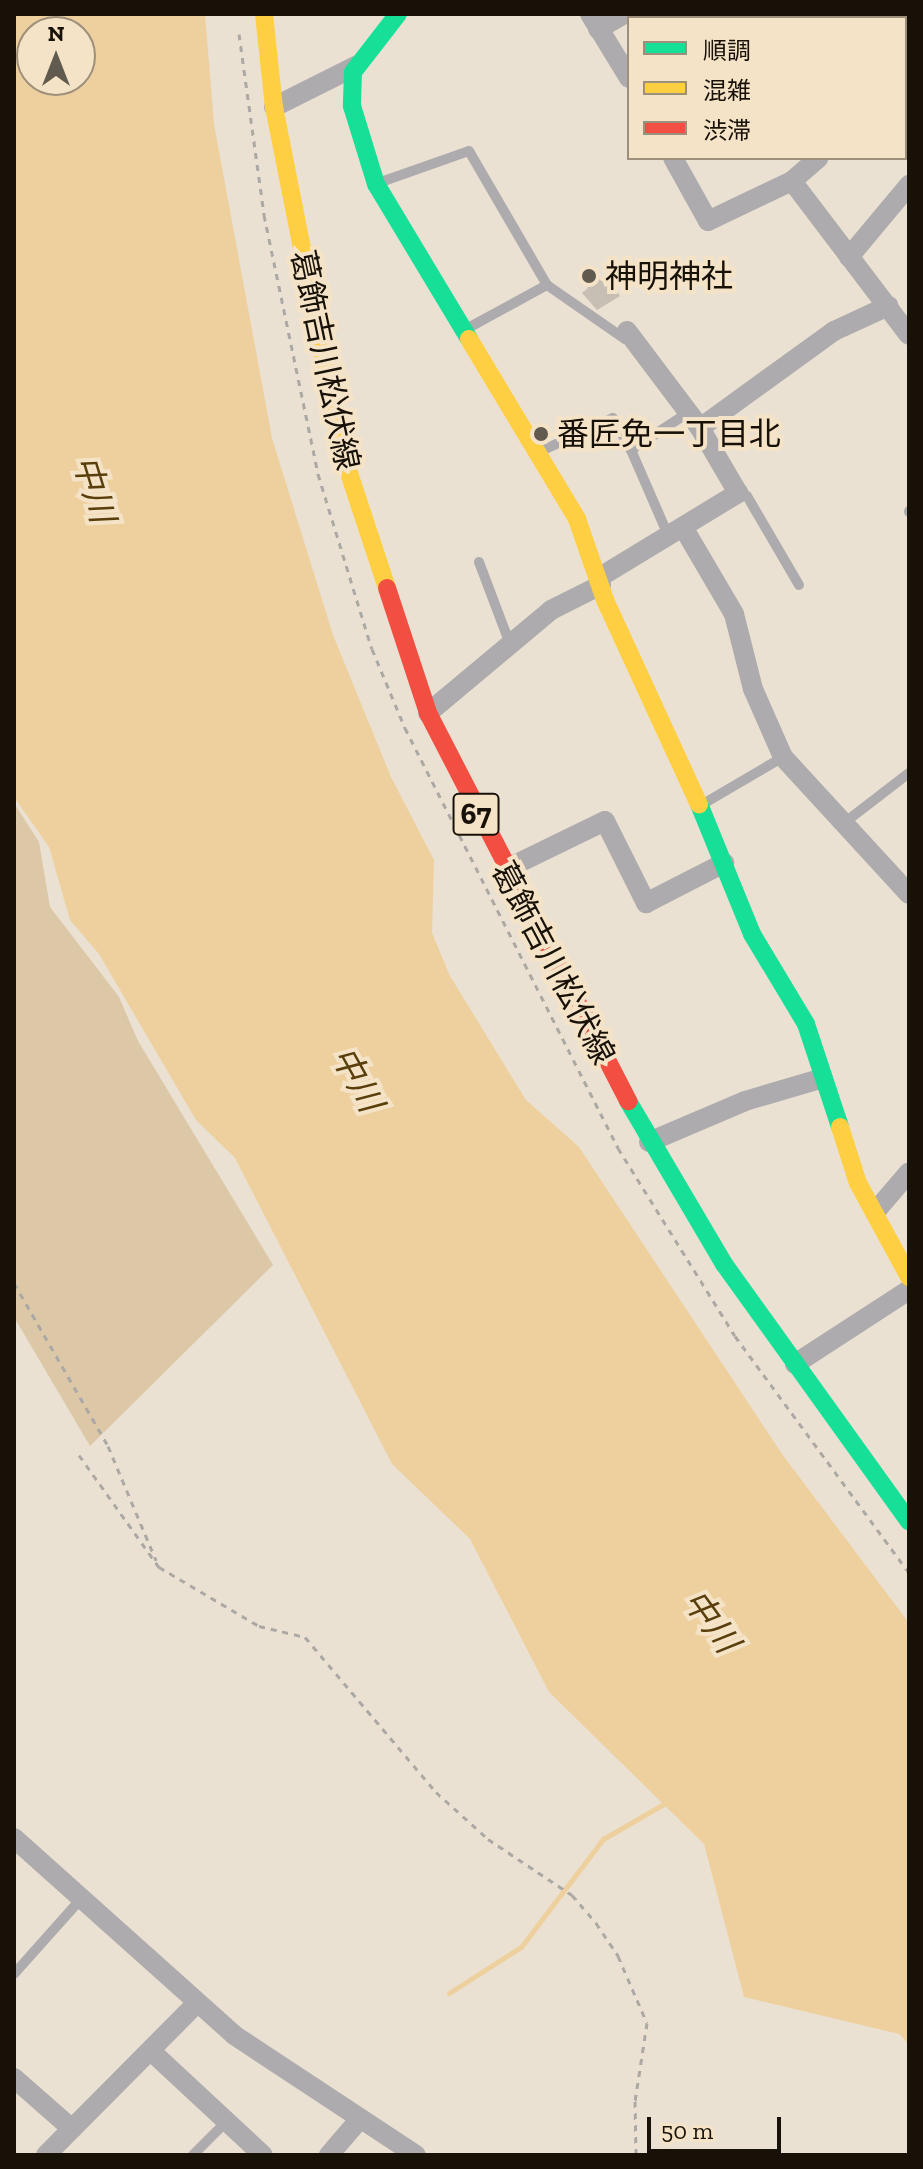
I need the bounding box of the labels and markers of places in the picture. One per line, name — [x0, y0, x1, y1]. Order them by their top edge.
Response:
place label: 神明神社 — [605, 257, 733, 295]
marker: 神明神社 — [580, 267, 598, 285]
place label: 番匠免一丁目北 — [557, 415, 781, 453]
marker: 番匠免一丁目北 — [532, 425, 550, 443]

